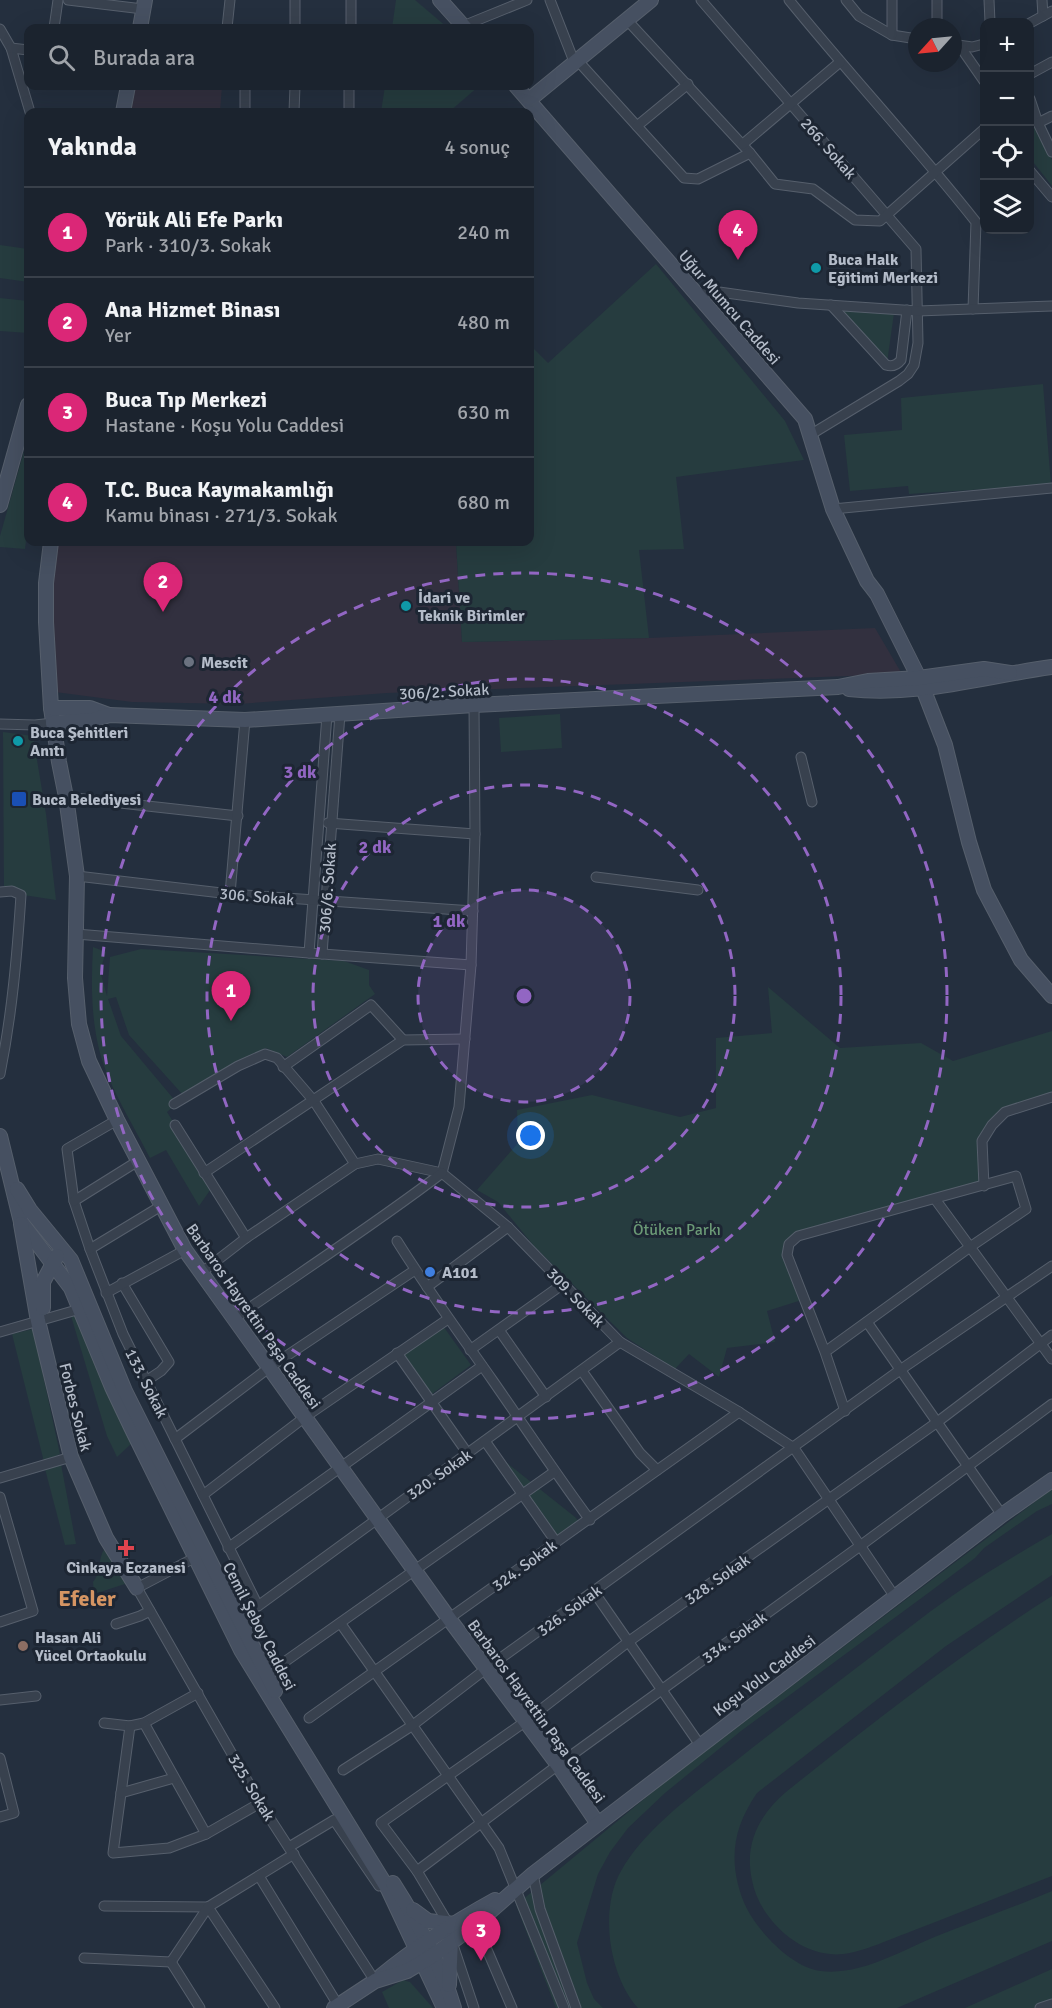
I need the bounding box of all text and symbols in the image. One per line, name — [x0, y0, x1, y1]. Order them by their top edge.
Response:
north arrow — [908, 18, 962, 72]
map controls — [980, 18, 1034, 234]
button: + — [980, 18, 1034, 72]
search box — [24, 24, 534, 90]
icon: search — [45, 41, 78, 74]
text: Burada ara — [93, 44, 195, 71]
button: − — [980, 72, 1034, 126]
street label: 266. Sokak — [796, 114, 860, 184]
button: locate — [980, 126, 1034, 180]
text: Yakında — [48, 131, 137, 163]
text: 4 sonuç — [444, 135, 510, 160]
button: layers — [980, 180, 1034, 234]
text: Yörük Ali Efe Parkı — [105, 206, 283, 233]
pin: 4 — [718, 210, 758, 260]
text: 1 — [62, 220, 73, 245]
text: 240 m — [457, 220, 510, 245]
text: Park · 310/3. Sokak — [105, 233, 271, 258]
street label: Uğur Mumcu Caddesi — [674, 246, 785, 369]
place label: Buca Halk Eğitimi Merkezi — [828, 250, 938, 288]
marker: Buca Halk Eğitimi Merkezi — [809, 261, 823, 275]
text: Ana Hizmet Binası — [105, 296, 280, 323]
text: 2 — [62, 310, 73, 335]
text: 480 m — [457, 310, 510, 335]
text: Yer — [105, 323, 131, 348]
text: Buca Tıp Merkezi — [105, 386, 267, 413]
text: 3 — [62, 400, 73, 425]
text: 630 m — [457, 400, 510, 425]
text: Hastane · Koşu Yolu Caddesi — [105, 413, 344, 438]
text: T.C. Buca Kaymakamlığı — [105, 476, 334, 503]
text: 4 — [62, 490, 73, 515]
text: 680 m — [457, 490, 510, 515]
text: Kamu binası · 271/3. Sokak — [105, 503, 337, 528]
pin: 2 — [144, 562, 182, 612]
place label: İdari ve Teknik Birimler — [418, 588, 525, 626]
marker: İdari ve Teknik Birimler — [399, 599, 413, 613]
place label: Mescit — [201, 653, 248, 673]
marker: Mescit — [182, 655, 196, 669]
street label: 306/2. Sokak — [398, 680, 490, 704]
text: 4 dk — [209, 686, 242, 708]
place label: Buca Şehitleri Anıtı — [30, 723, 128, 761]
marker: Buca Şehitleri Anıtı — [11, 734, 25, 748]
text: 3 dk — [284, 761, 317, 783]
marker: Buca Belediyesi — [10, 790, 28, 808]
place label: Buca Belediyesi — [32, 790, 141, 810]
text: 2 dk — [359, 836, 392, 858]
street label: 306/6. Sokak — [315, 842, 341, 934]
street label: 306. Sokak — [219, 884, 295, 910]
text: 1 dk — [433, 910, 466, 932]
pin: 1 — [212, 972, 250, 1021]
centre of rings — [514, 986, 534, 1006]
your location — [516, 1121, 545, 1150]
street label: Barbaros Hayrettin Paşa Caddesi — [181, 1220, 325, 1413]
park label: Ötüken Parkı — [633, 1220, 721, 1240]
place label: A101 — [442, 1263, 478, 1283]
street label: 309. Sokak — [542, 1264, 609, 1332]
marker: A101 — [423, 1265, 437, 1279]
street label: 133. Sokak — [120, 1345, 172, 1421]
street label: Forbes Sokak — [54, 1361, 96, 1454]
street label: 320. Sokak — [403, 1445, 476, 1505]
street label: 324. Sokak — [488, 1536, 561, 1596]
marker: Cinkaya Eczanesi — [119, 1541, 133, 1555]
street label: 328. Sokak — [681, 1550, 754, 1610]
place label: Cinkaya Eczanesi — [66, 1558, 186, 1578]
street label: Cemil Şeboy Caddesi — [218, 1559, 300, 1694]
street label: 326. Sokak — [533, 1581, 606, 1641]
district label: Efeler — [58, 1585, 116, 1612]
street label: 334. Sokak — [698, 1608, 771, 1668]
street label: Barbaros Hayrettin Paşa Caddesi — [463, 1616, 609, 1807]
place label: Hasan Ali Yücel Ortaokulu — [34, 1628, 147, 1666]
street label: Koşu Yolu Caddesi — [709, 1631, 820, 1721]
marker: Hasan Ali Yücel Ortaokulu — [16, 1639, 30, 1653]
street label: 325. Sokak — [223, 1750, 279, 1825]
pin: 3 — [462, 1912, 500, 1961]

